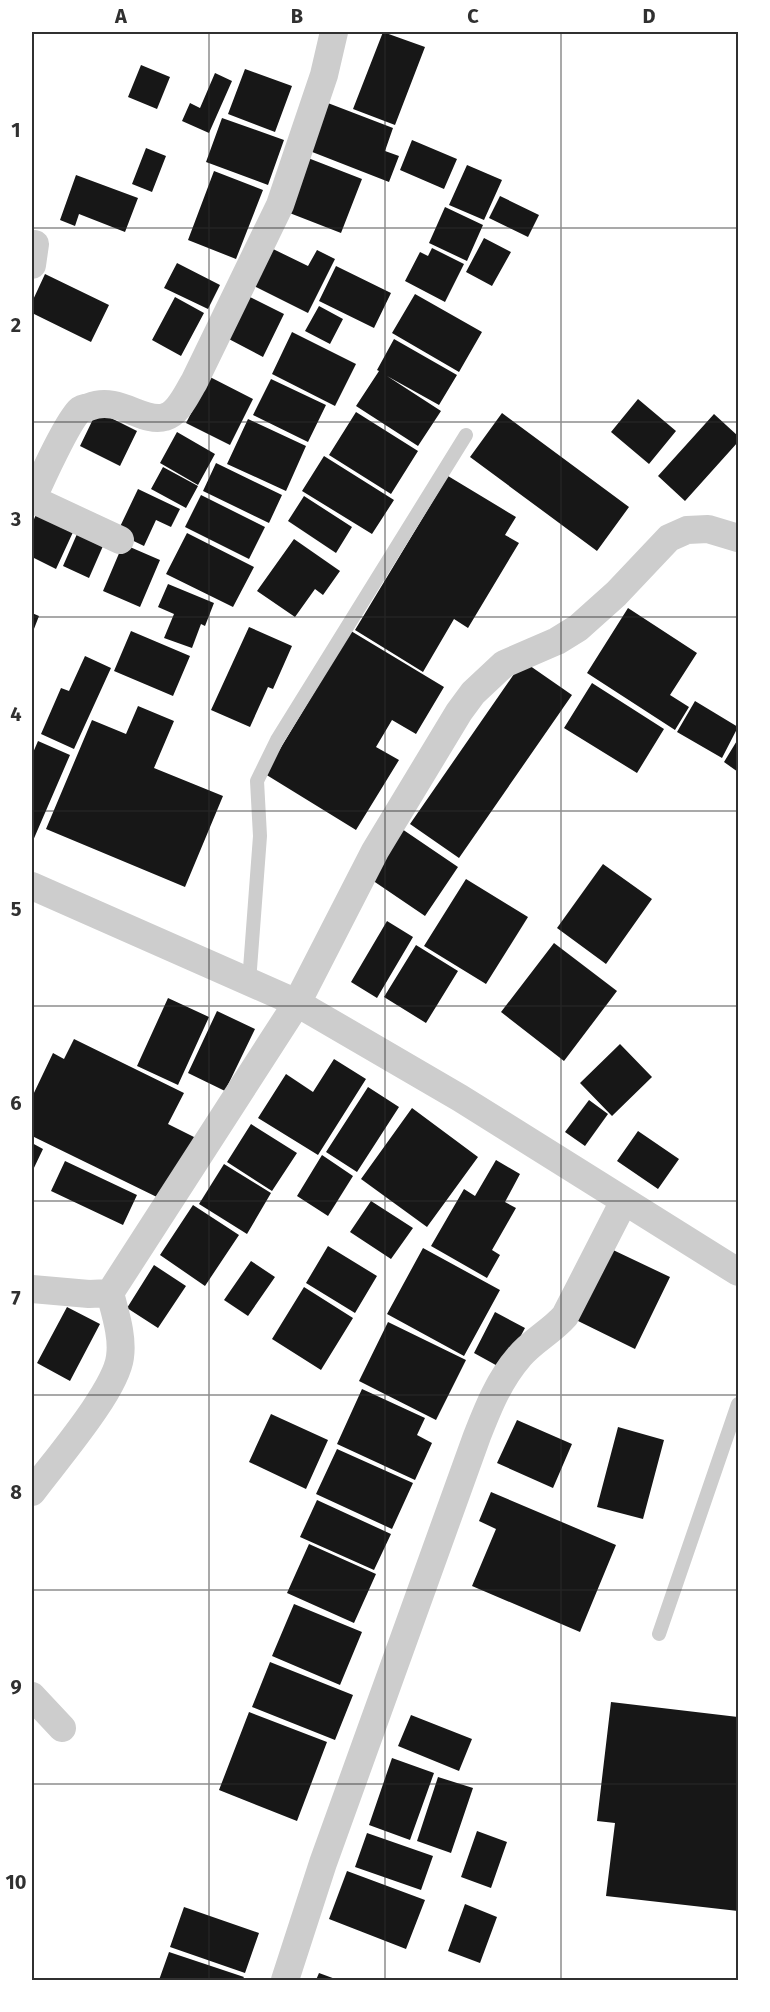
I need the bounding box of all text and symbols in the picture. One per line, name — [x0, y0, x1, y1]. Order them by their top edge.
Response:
text: A — [114, 4, 128, 28]
text: B — [291, 4, 303, 28]
text: C — [467, 4, 479, 28]
text: D — [642, 4, 656, 28]
text: 1 — [11, 118, 21, 142]
text: 2 — [11, 313, 21, 337]
text: 3 — [10, 507, 21, 531]
text: 4 — [10, 702, 22, 726]
text: 5 — [11, 897, 22, 921]
text: 6 — [10, 1091, 22, 1115]
text: 7 — [11, 1286, 21, 1310]
text: 8 — [10, 1480, 22, 1504]
text: 9 — [10, 1675, 22, 1699]
text: 10 — [6, 1870, 26, 1894]

